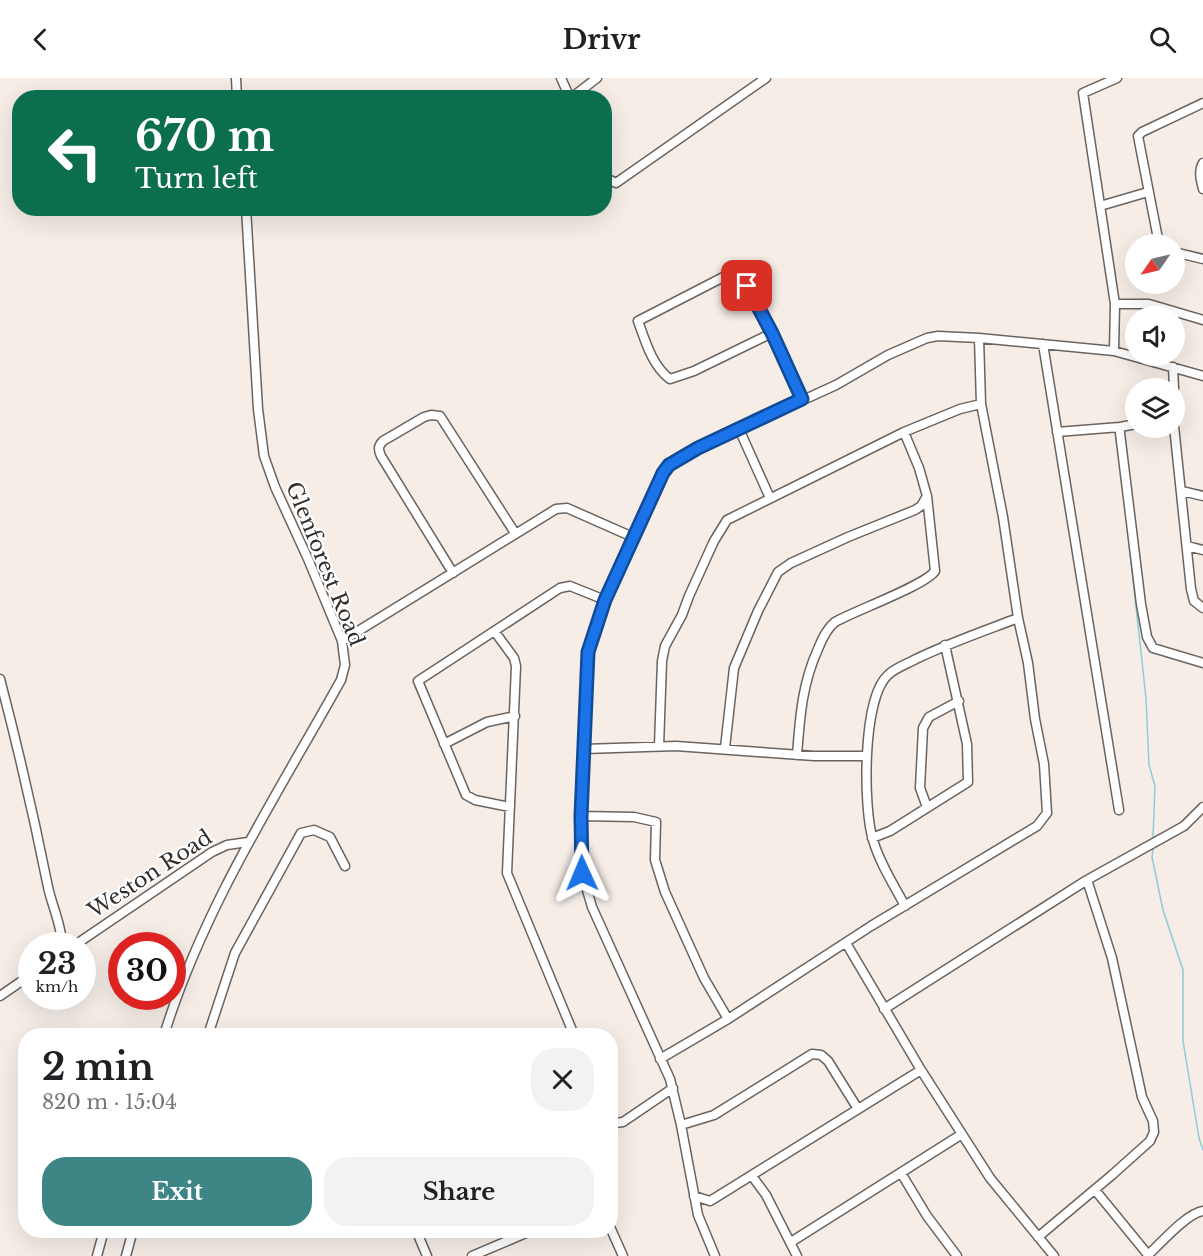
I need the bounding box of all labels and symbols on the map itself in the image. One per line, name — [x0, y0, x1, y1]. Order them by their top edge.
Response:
north arrow — [1125, 234, 1185, 294]
pin — [721, 260, 772, 311]
street label: Glenforest Road — [280, 478, 370, 650]
street label: Weston Road — [82, 824, 217, 924]
position arrow — [550, 841, 614, 905]
speed limit sign: 30 — [108, 932, 186, 1010]

